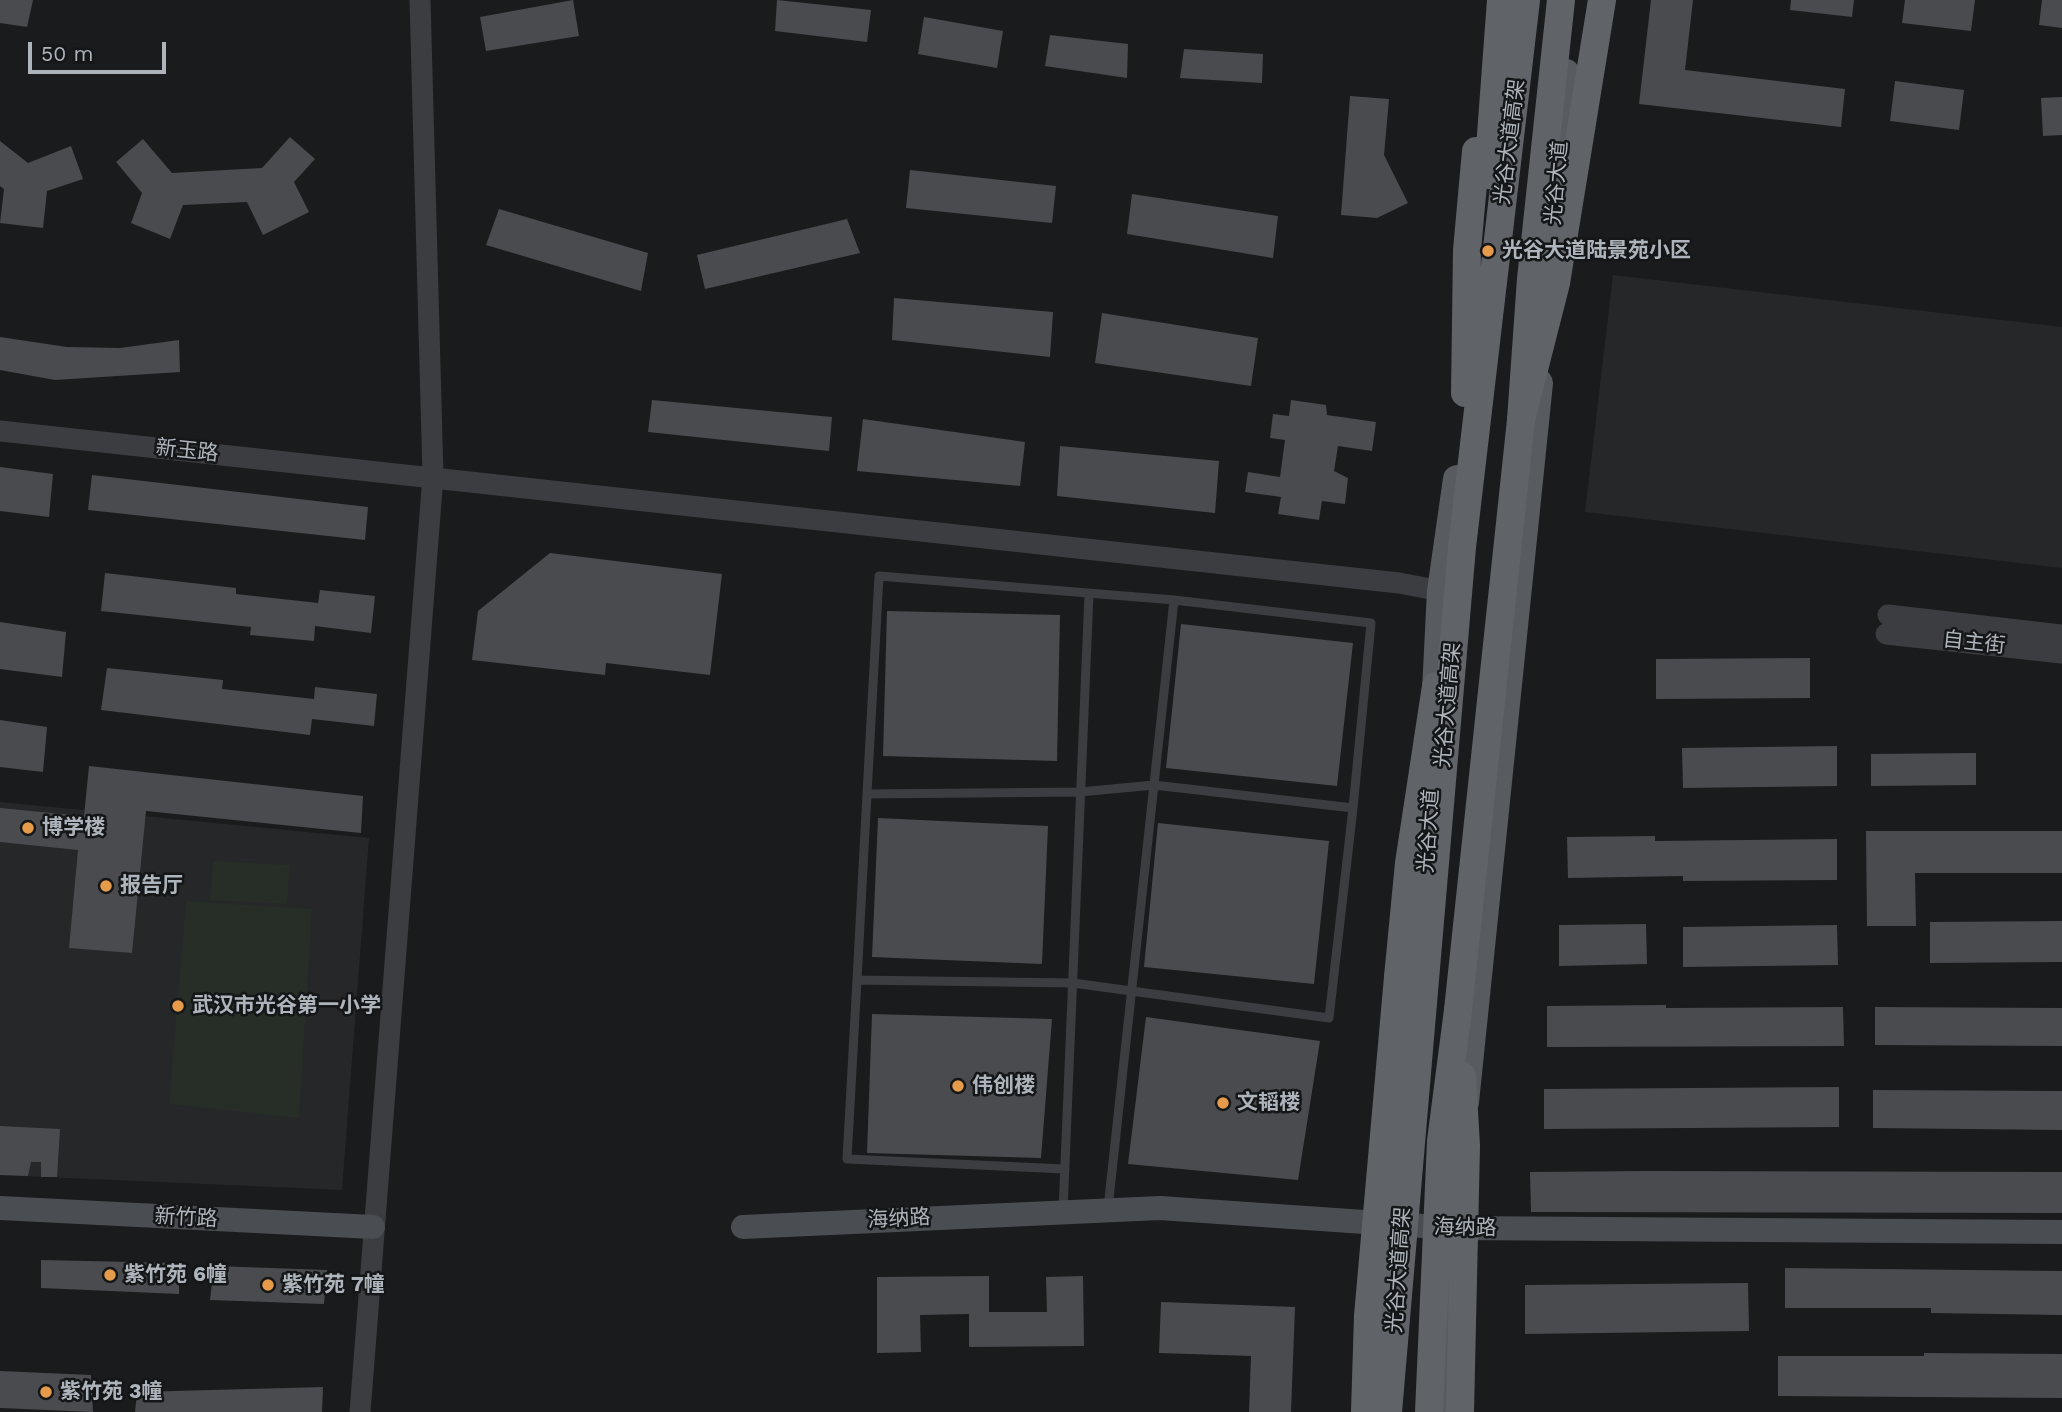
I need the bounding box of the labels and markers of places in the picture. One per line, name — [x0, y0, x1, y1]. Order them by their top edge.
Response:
place label: 光谷大道陆景苑小区 — [1502, 238, 1691, 264]
marker: 光谷大道陆景苑小区 — [1480, 243, 1496, 259]
place label: 博学楼 — [42, 815, 105, 841]
marker: 博学楼 — [20, 820, 36, 836]
place label: 报告厅 — [120, 873, 183, 899]
marker: 报告厅 — [98, 878, 114, 894]
place label: 武汉市光谷第一小学 — [192, 993, 381, 1019]
marker: 武汉市光谷第一小学 — [170, 998, 186, 1014]
place label: 伟创楼 — [972, 1073, 1035, 1099]
marker: 伟创楼 — [950, 1078, 966, 1094]
place label: 文韬楼 — [1237, 1090, 1300, 1116]
marker: 文韬楼 — [1215, 1095, 1231, 1111]
place label: 紫竹苑 6幢 — [124, 1262, 227, 1288]
marker: 紫竹苑 6幢 — [102, 1267, 118, 1283]
place label: 紫竹苑 7幢 — [282, 1272, 385, 1298]
marker: 紫竹苑 7幢 — [260, 1277, 276, 1293]
place label: 紫竹苑 3幢 — [60, 1379, 162, 1405]
marker: 紫竹苑 3幢 — [38, 1384, 54, 1400]

